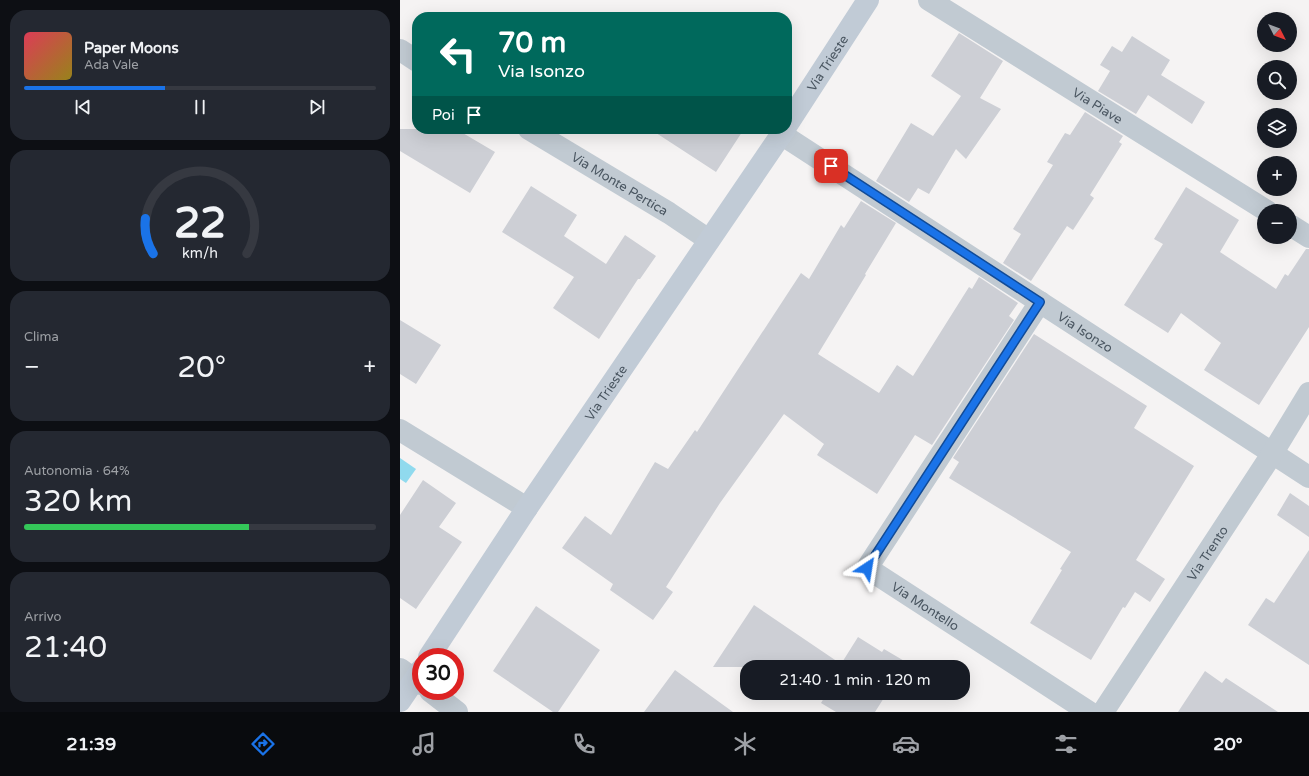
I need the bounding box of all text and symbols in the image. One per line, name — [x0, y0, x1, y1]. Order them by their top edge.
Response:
north arrow — [1257, 12, 1297, 52]
map controls — [1257, 12, 1297, 244]
text: 70 m — [498, 26, 566, 60]
icon: left — [432, 28, 484, 80]
street label: Via Trieste — [804, 32, 852, 95]
text: Paper Moons — [84, 39, 179, 57]
text: Ada Vale — [84, 57, 139, 73]
text: Via Isonzo — [498, 60, 585, 82]
button: search — [1257, 60, 1297, 100]
street label: Via Piave — [1069, 85, 1125, 128]
icon: previous — [72, 96, 94, 118]
icon: pause — [189, 96, 211, 118]
icon: next — [306, 96, 328, 118]
icon: arrive — [463, 104, 485, 126]
text: Poi — [432, 106, 455, 124]
button: layers — [1257, 108, 1297, 148]
street label: Via Monte Pertica — [568, 149, 671, 220]
pin — [814, 149, 848, 183]
icon: arrive — [820, 155, 842, 177]
button: + — [1257, 156, 1297, 196]
text: 22 — [174, 198, 226, 248]
button: − — [1257, 204, 1297, 244]
text: km/h — [182, 244, 218, 261]
street label: Via Isonzo — [1054, 309, 1116, 356]
text: Clima — [24, 329, 59, 345]
text: 20° — [177, 349, 226, 386]
text: − — [24, 354, 40, 380]
text: + — [364, 354, 376, 380]
street label: Via Trieste — [582, 362, 631, 424]
text: Autonomia · 64% — [24, 463, 130, 479]
text: 320 km — [24, 483, 132, 520]
street label: Via Trento — [1184, 523, 1232, 584]
position arrow — [846, 547, 888, 589]
street label: Via Montello — [888, 579, 962, 635]
text: Arrivo — [24, 609, 62, 625]
text: 21:40 — [24, 629, 107, 666]
speed limit sign: 30 — [412, 648, 464, 700]
text: 21:40 · 1 min · 120 m — [780, 671, 930, 689]
icon: directions — [249, 730, 277, 758]
icon: music — [410, 730, 438, 758]
icon: phone — [570, 730, 598, 758]
icon: climate — [731, 730, 759, 758]
icon: car — [892, 730, 920, 758]
icon: filters — [1052, 730, 1080, 758]
text: 21:39 — [66, 733, 116, 755]
text: 20° — [1213, 733, 1243, 755]

